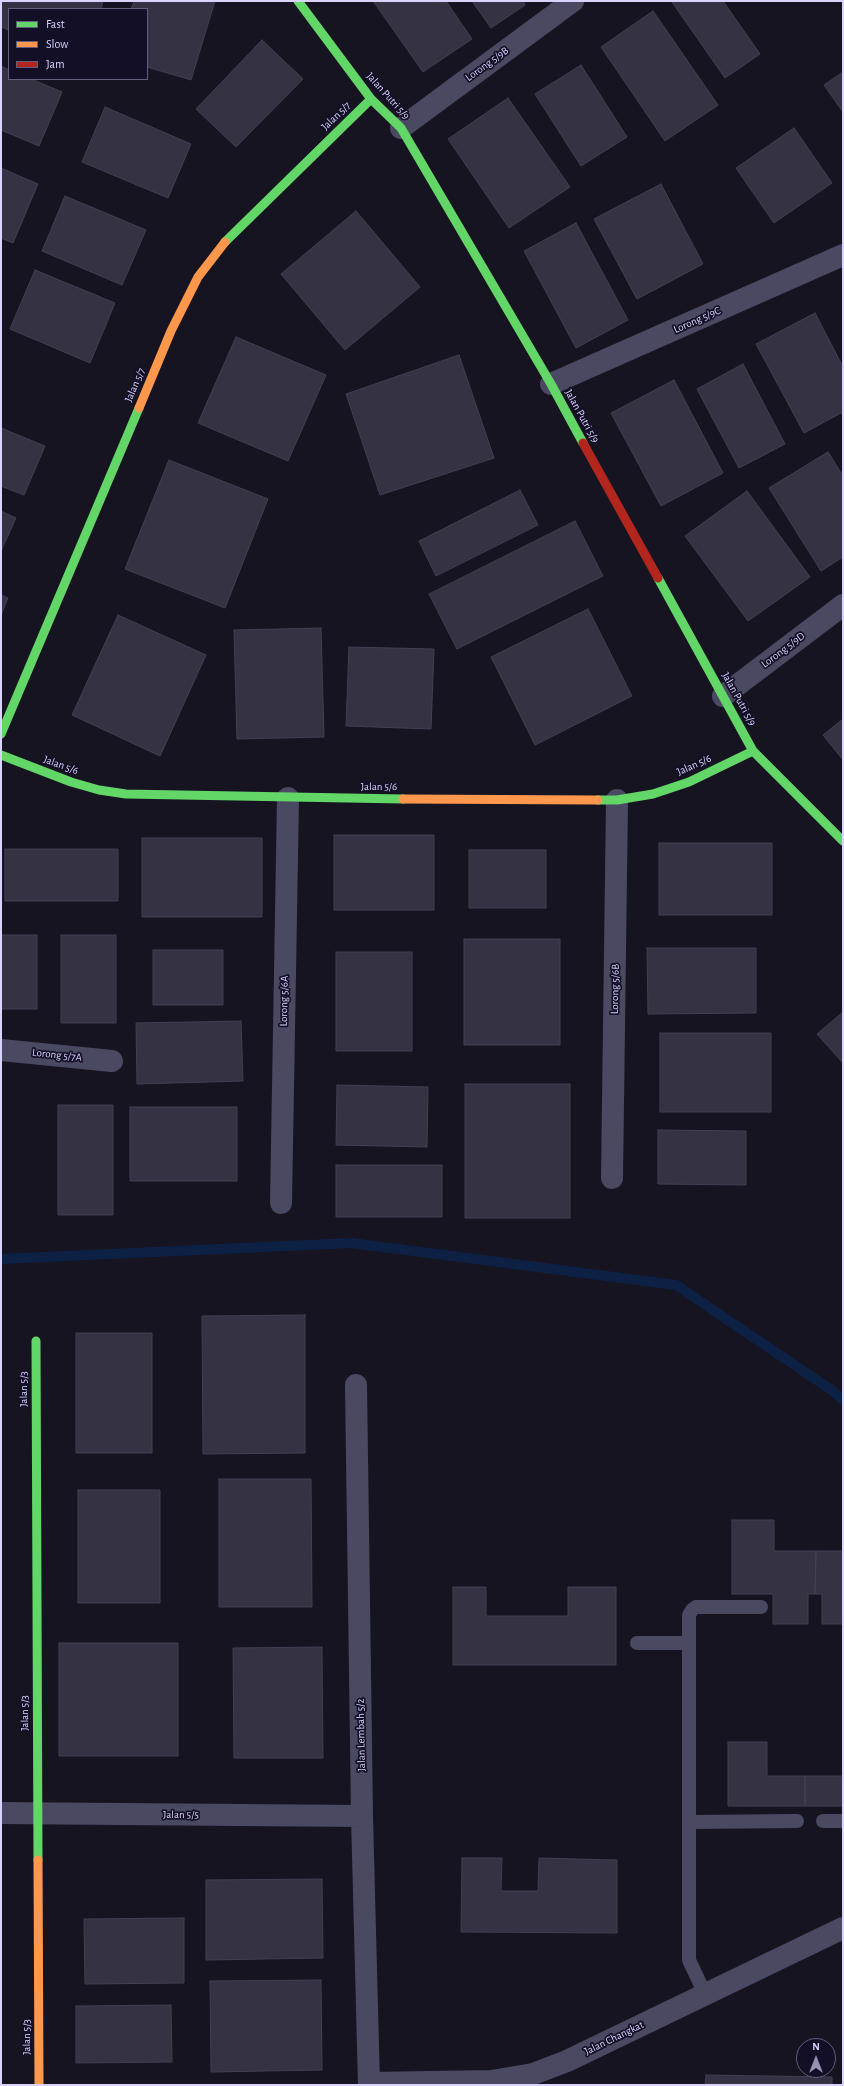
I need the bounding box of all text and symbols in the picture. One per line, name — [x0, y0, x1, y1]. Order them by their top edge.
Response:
legend — [8, 8, 148, 80]
text: Fast — [46, 18, 65, 30]
text: Slow — [46, 38, 68, 50]
street label: Lorong 5/9B — [463, 44, 511, 84]
text: Jam — [46, 58, 65, 70]
street label: Jalan Putri 5/9 — [363, 70, 413, 122]
street label: Jalan 5/7 — [319, 99, 353, 133]
street label: Lorong 5/9C — [671, 304, 723, 336]
street label: Jalan 5/7 — [122, 366, 148, 404]
street label: Jalan Putri 5/9 — [562, 387, 602, 445]
street label: Lorong 5/9D — [758, 629, 808, 671]
street label: Jalan Putri 5/9 — [719, 670, 759, 728]
street label: Jalan 5/6 — [675, 752, 713, 778]
street label: Jalan 5/6 — [42, 753, 80, 777]
street label: Jalan 5/6 — [361, 780, 397, 794]
street label: Lorong 5/6B — [608, 964, 622, 1014]
street label: Lorong 5/6A — [277, 976, 291, 1026]
street label: Lorong 5/7A — [31, 1046, 83, 1064]
street label: Jalan 5/3 — [17, 1371, 31, 1407]
street label: Jalan 5/3 — [18, 1695, 32, 1731]
street label: Jalan Lembah 5/2 — [354, 1699, 368, 1771]
street label: Jalan 5/5 — [163, 1808, 199, 1822]
street label: Jalan Changkat — [582, 2018, 646, 2058]
street label: Jalan 5/3 — [20, 2019, 34, 2055]
north arrow — [796, 2038, 836, 2078]
text: N — [812, 2041, 820, 2052]

